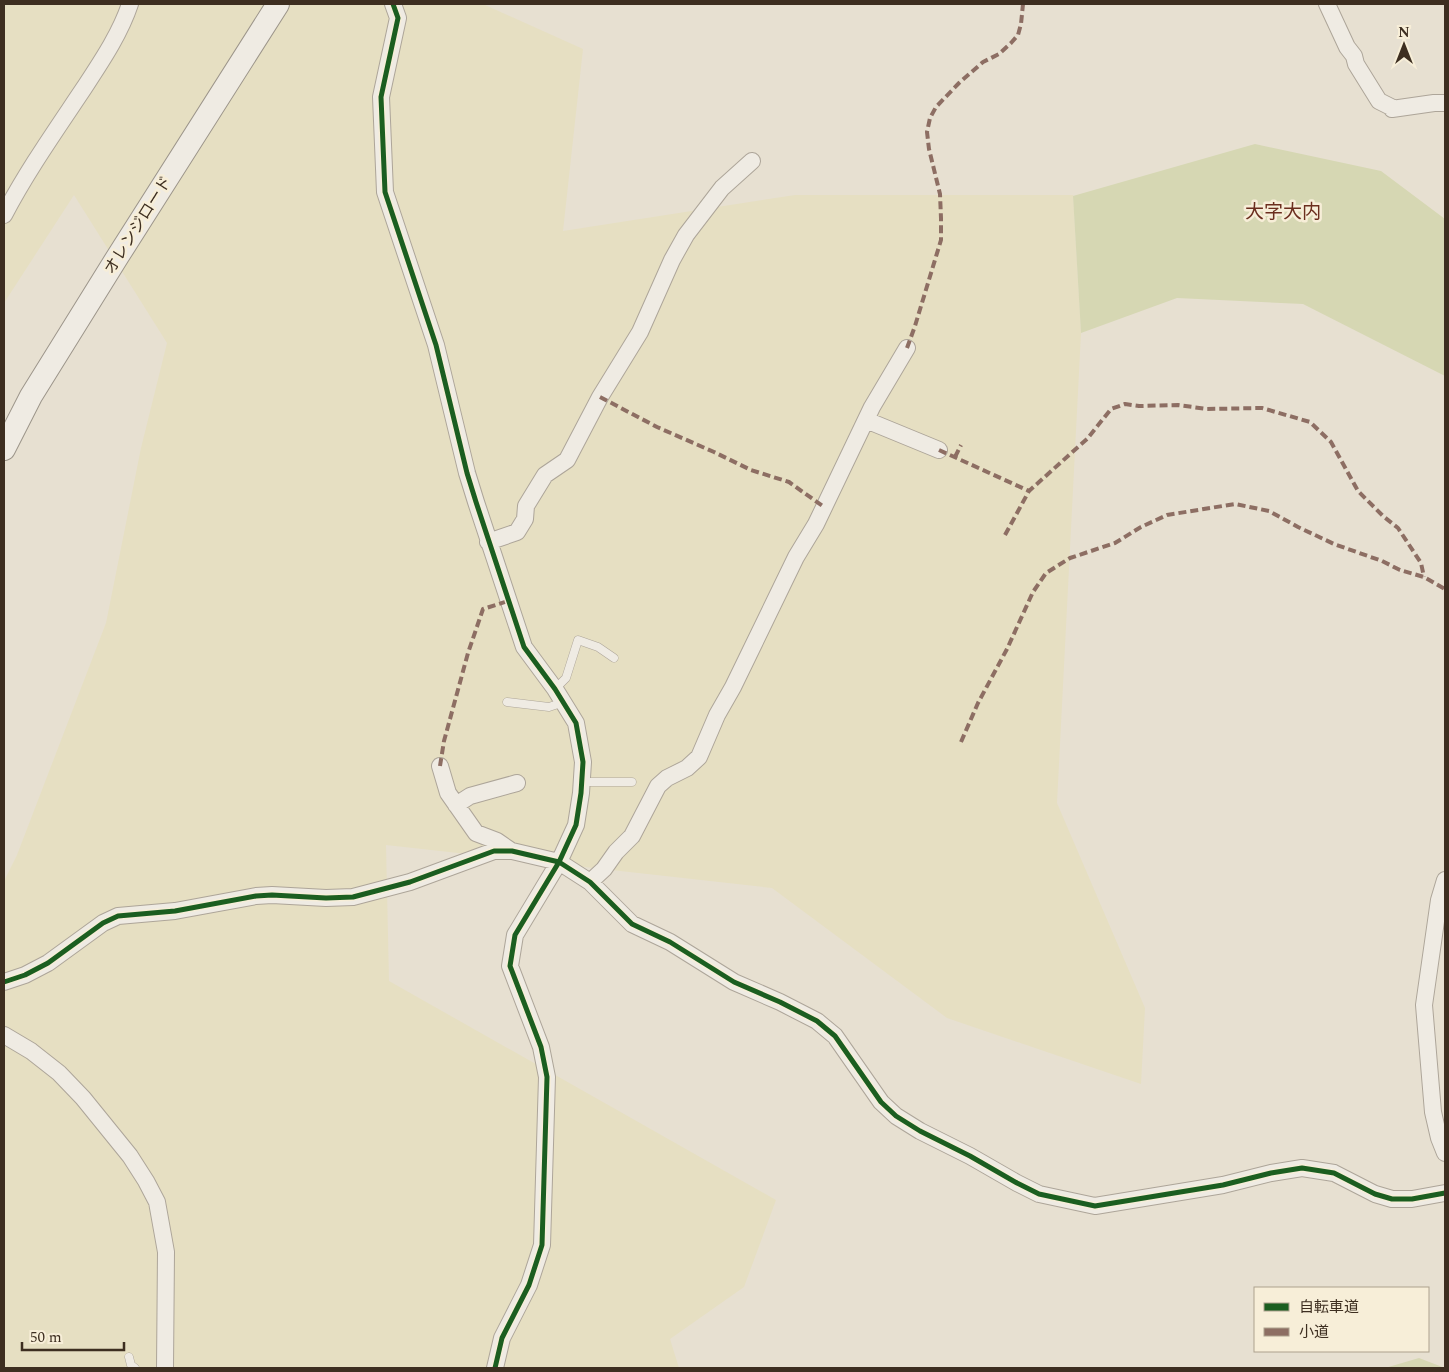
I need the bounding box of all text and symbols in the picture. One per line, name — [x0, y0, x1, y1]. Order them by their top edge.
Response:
north arrow — [1379, 20, 1429, 70]
text: N — [1398, 22, 1410, 43]
street label: オレンジロード — [98, 171, 178, 279]
district label: 大字大内 — [1245, 198, 1321, 227]
legend — [1254, 1287, 1429, 1352]
text: 自転車道 — [1299, 1296, 1359, 1319]
scale bar — [22, 1320, 125, 1352]
text: 小道 — [1299, 1321, 1329, 1344]
text: 50 m — [30, 1326, 62, 1349]

